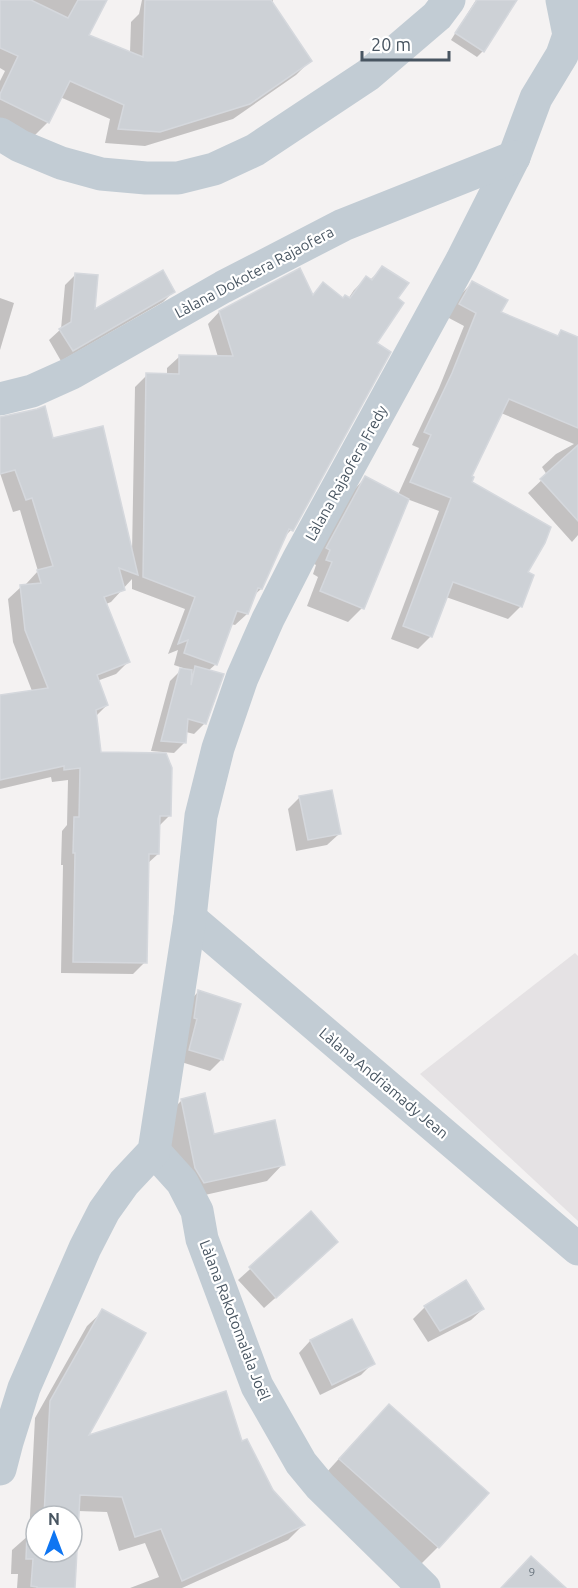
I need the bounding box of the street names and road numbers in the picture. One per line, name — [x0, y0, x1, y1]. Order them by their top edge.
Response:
street label: Làlana Dokotera Rajaofera — [172, 223, 336, 321]
street label: Làlana Rajaofera Fredy — [302, 402, 390, 544]
street label: Làlana Andriamady Jean — [316, 1024, 452, 1142]
street label: Làlana Rakotomalala Joël — [197, 1237, 273, 1403]

